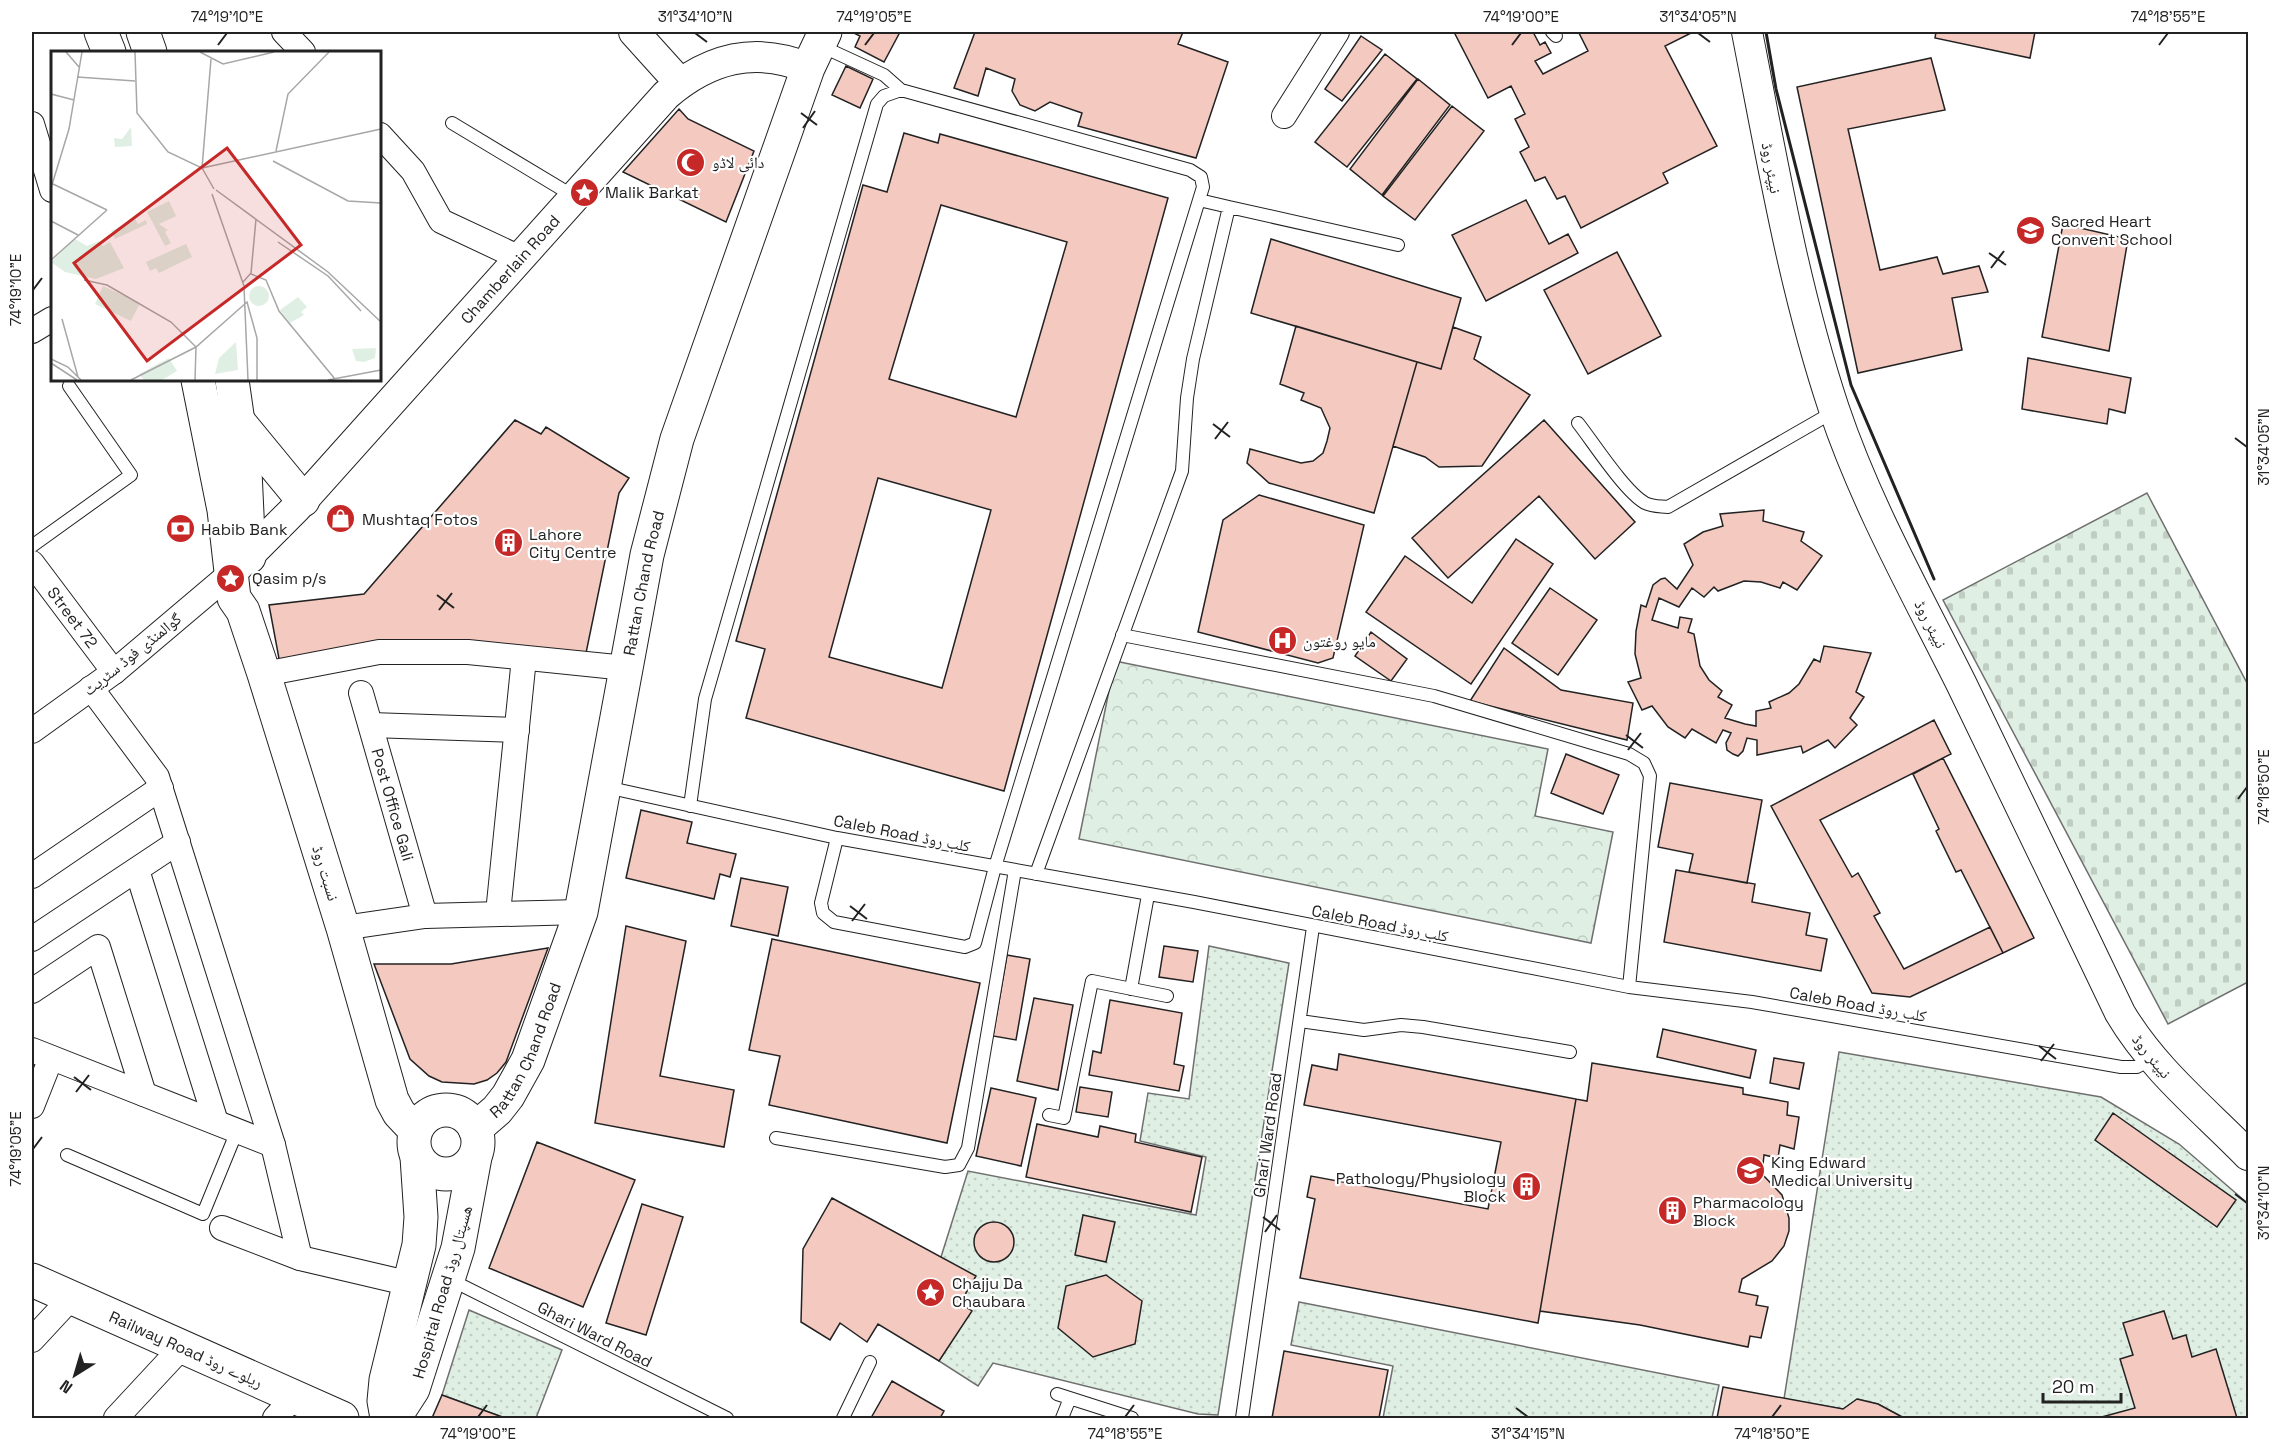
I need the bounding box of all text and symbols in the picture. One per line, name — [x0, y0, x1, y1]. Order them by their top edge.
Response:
text: 74°19'10"E — [191, 7, 263, 26]
text: 31°34'10"N — [658, 7, 732, 26]
text: 74°19'05"E — [836, 7, 912, 26]
text: 74°19'00"E — [1483, 7, 1559, 26]
text: 31°34'05"N — [1659, 7, 1737, 26]
text: 74°18'55"E — [2131, 7, 2205, 26]
inset map — [51, 51, 381, 381]
street label: نیپئر روڈ — [1757, 141, 1786, 195]
mosque icon: دائی لاڈو — [675, 146, 707, 178]
place label: دائی لاڈو — [712, 152, 764, 173]
place icon: Malik Barkat — [568, 176, 600, 208]
place label: Malik Barkat — [605, 182, 699, 203]
street label: Chamberlain Road — [456, 211, 565, 328]
place label: Sacred Heart Convent School — [2051, 211, 2172, 250]
school or university icon: Sacred Heart Convent School — [2014, 214, 2046, 246]
text: 74°19'10"E — [6, 254, 25, 326]
text: 31°34'05"N — [2254, 408, 2273, 486]
shop icon: Mushtaq Fotos — [325, 503, 357, 535]
street label: Rattan Chand Road — [619, 508, 669, 658]
place label: Mushtaq Fotos — [362, 509, 478, 530]
bank icon: Habib Bank — [164, 513, 196, 545]
place label: Habib Bank — [201, 519, 288, 540]
place label: Lahore City Centre — [529, 524, 616, 563]
building icon: Lahore City Centre — [492, 527, 524, 559]
place icon: Qasim p/s — [215, 562, 247, 594]
place label: Qasim p/s — [252, 568, 326, 589]
street label: Street 72 — [43, 583, 102, 653]
street label: نیپئر روڈ — [1910, 597, 1952, 652]
street label: گوالمنڈی فوڈ سٹریٹ — [79, 608, 186, 700]
hospital icon: مایو روغتون — [1266, 625, 1298, 657]
place label: مایو روغتون — [1303, 631, 1376, 652]
street label: Post Office Gali — [366, 746, 419, 863]
text: 74°18'50"E — [2254, 749, 2273, 825]
street label: Caleb Road کلب روڈ — [832, 810, 972, 857]
street label: نسبت روڈ — [307, 843, 344, 904]
street label: Caleb Road کلب روڈ — [1310, 900, 1450, 947]
street label: Rattan Chand Road — [485, 980, 566, 1123]
street label: Caleb Road کلب روڈ — [1788, 982, 1928, 1027]
street label: نیپئر روڈ — [2127, 1030, 2176, 1083]
street label: Ghari Ward Road — [1248, 1071, 1287, 1199]
text: 74°19'05"E — [6, 1111, 25, 1187]
place label: King Edward Medical University — [1771, 1152, 1913, 1191]
school or university icon: King Edward Medical University — [1734, 1155, 1766, 1187]
text: 31°34'10"N — [2254, 1166, 2273, 1240]
place label: Pathology/Physiology Block — [1336, 1168, 1506, 1207]
building icon: Pathology/Physiology Block — [1511, 1171, 1543, 1203]
place label: Pharmacology Block — [1693, 1192, 1804, 1231]
building icon: Pharmacology Block — [1656, 1195, 1688, 1227]
street label: Hospital Road ھسپتال روڈ — [408, 1203, 477, 1381]
place label: Chajju Da Chaubara — [952, 1273, 1025, 1312]
place icon: Chajju Da Chaubara — [915, 1276, 947, 1308]
street label: Ghari Ward Road — [534, 1296, 656, 1372]
street label: Railway Road ریلوے روڈ — [106, 1306, 266, 1393]
north arrow — [45, 1345, 105, 1405]
scale bar — [2043, 1366, 2121, 1404]
text: N — [56, 1375, 77, 1398]
text: 20 m — [2052, 1375, 2095, 1398]
text: 74°19'00"E — [440, 1424, 516, 1443]
text: 74°18'55"E — [1088, 1424, 1162, 1443]
text: 31°34'15"N — [1491, 1424, 1565, 1443]
text: 74°18'50"E — [1734, 1424, 1810, 1443]

